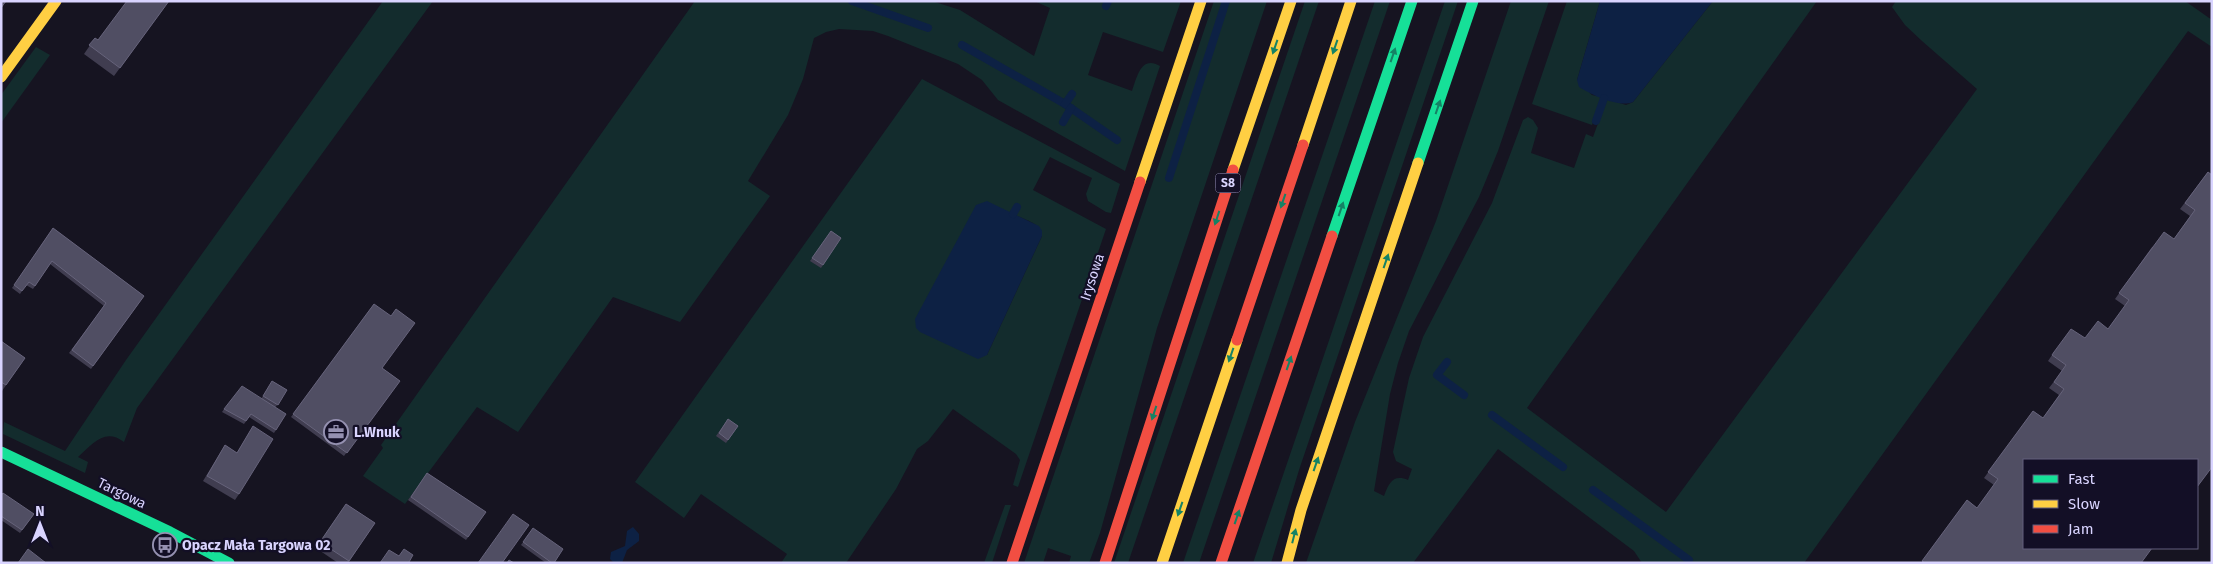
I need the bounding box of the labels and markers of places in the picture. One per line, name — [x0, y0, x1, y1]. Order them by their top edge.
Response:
office icon: L.Wnuk — [323, 419, 349, 445]
place label: L.Wnuk — [354, 424, 400, 441]
bus stop icon: Opacz Mała Targowa 02 — [152, 532, 178, 558]
place label: Opacz Mała Targowa 02 — [182, 537, 330, 554]

